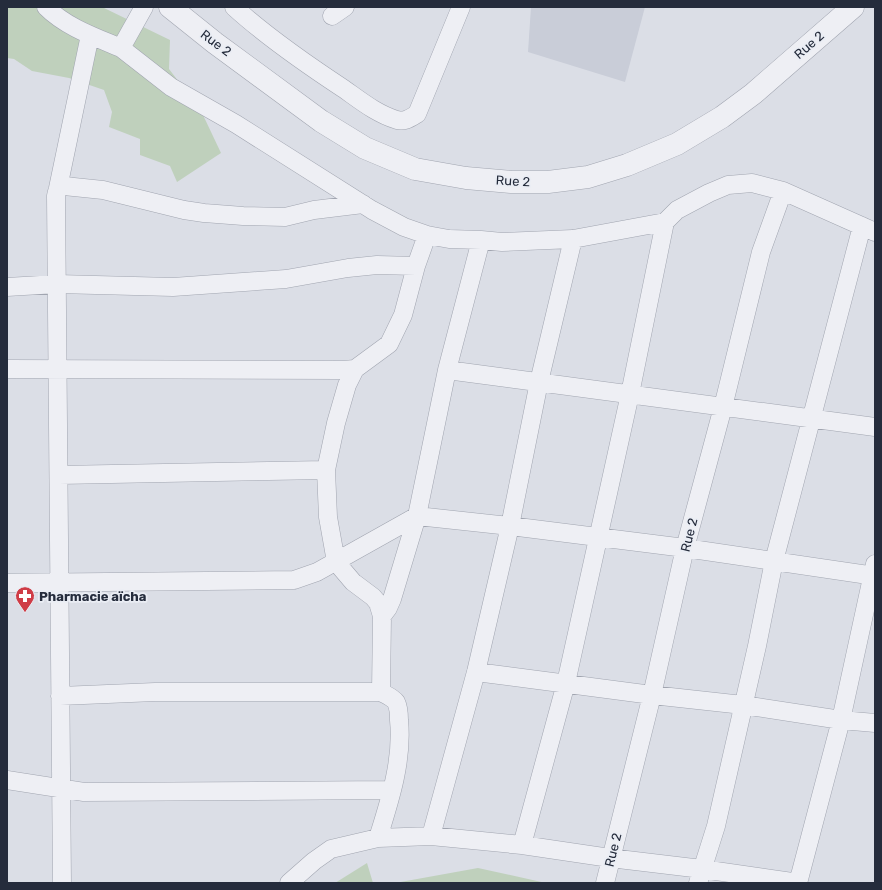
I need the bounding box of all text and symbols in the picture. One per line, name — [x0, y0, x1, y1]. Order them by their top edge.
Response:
street label: Rue 2 — [198, 27, 234, 59]
street label: Rue 2 — [791, 28, 827, 62]
street label: Rue 2 — [495, 173, 531, 189]
street label: Rue 2 — [678, 516, 700, 554]
pharmacy icon: Pharmacie aïcha — [14, 585, 36, 613]
place label: Pharmacie aïcha — [39, 589, 146, 604]
street label: Rue 2 — [602, 831, 624, 869]

